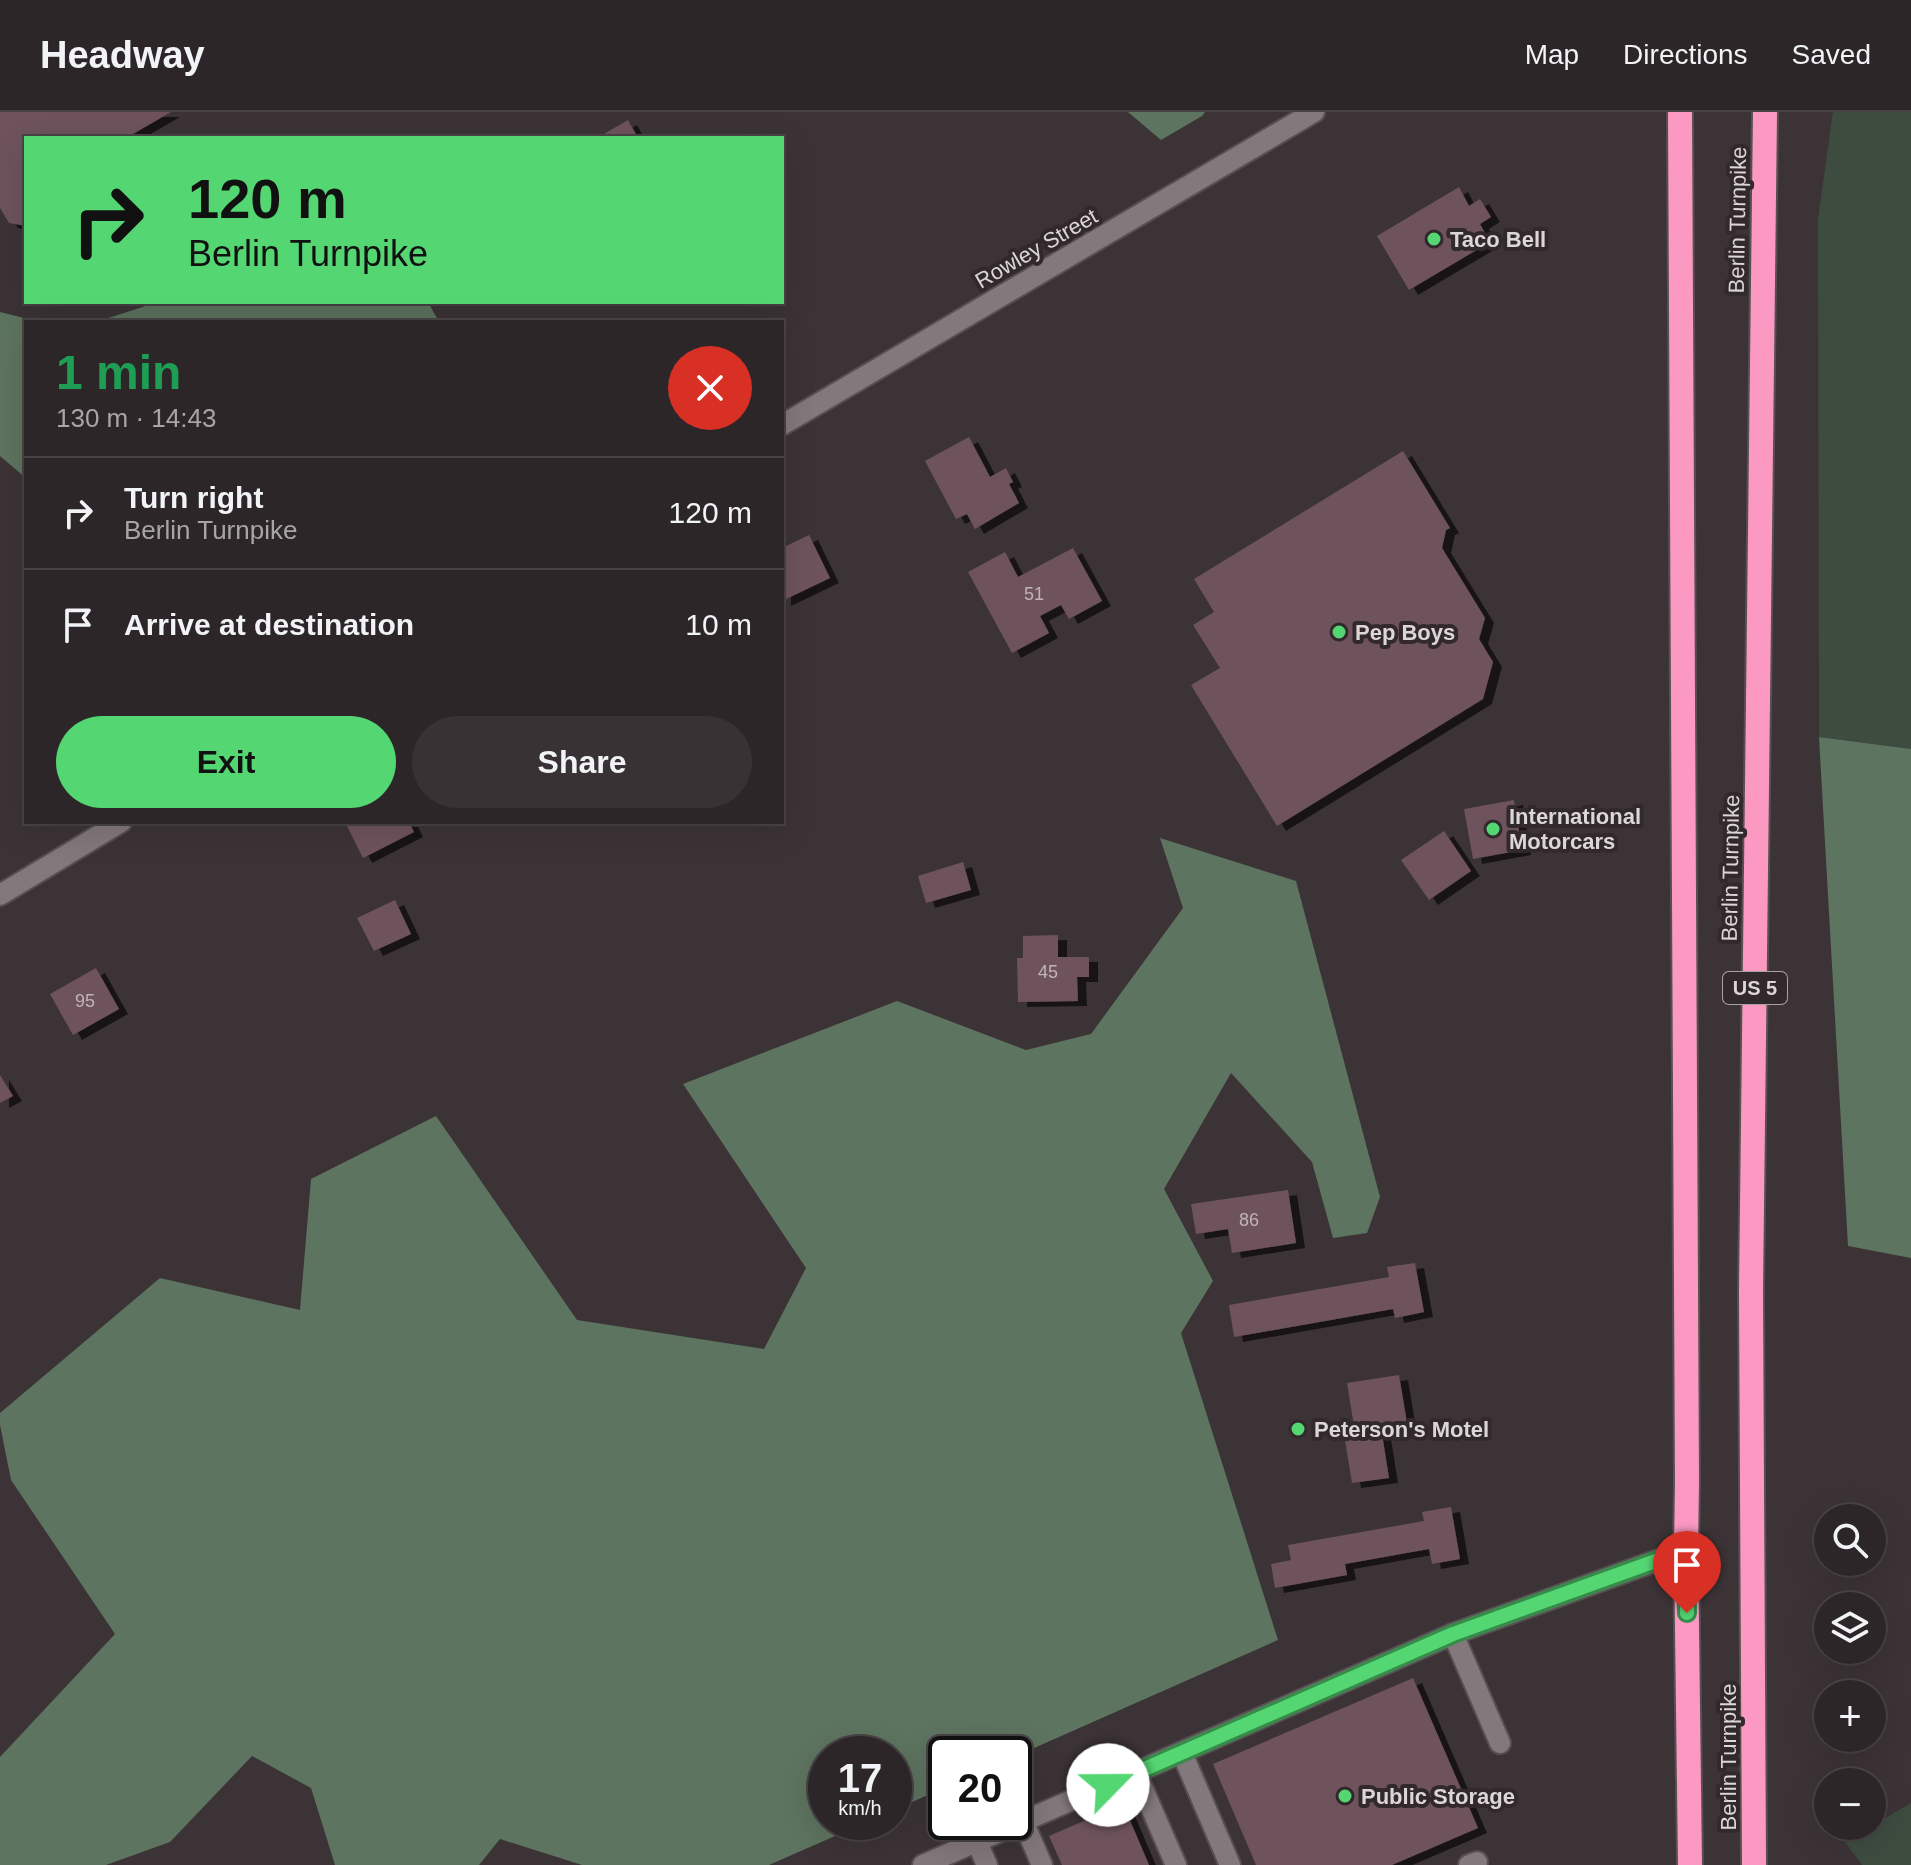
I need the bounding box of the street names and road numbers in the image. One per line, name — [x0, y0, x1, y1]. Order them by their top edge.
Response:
street label: Berlin Turnpike — [1724, 146, 1751, 294]
street label: Rowley Street — [971, 203, 1102, 293]
street label: Berlin Turnpike — [1717, 794, 1744, 942]
road number: US 5 — [1723, 972, 1787, 1004]
street label: Berlin Turnpike — [1716, 1684, 1741, 1830]

